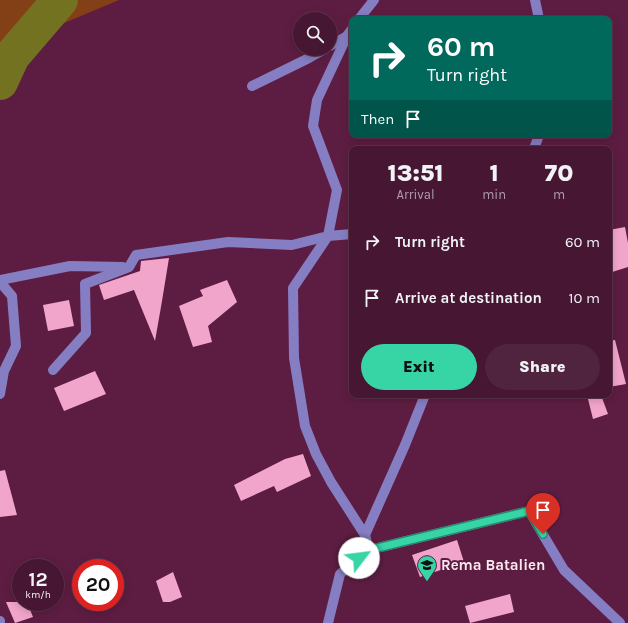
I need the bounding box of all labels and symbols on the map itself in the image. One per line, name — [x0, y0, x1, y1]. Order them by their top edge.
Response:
pin — [526, 493, 560, 534]
position arrow — [338, 537, 380, 579]
school or university icon: Rema Batalien — [416, 554, 438, 582]
place label: Rema Batalien — [441, 556, 545, 574]
speed limit sign: 20 — [72, 559, 124, 611]

